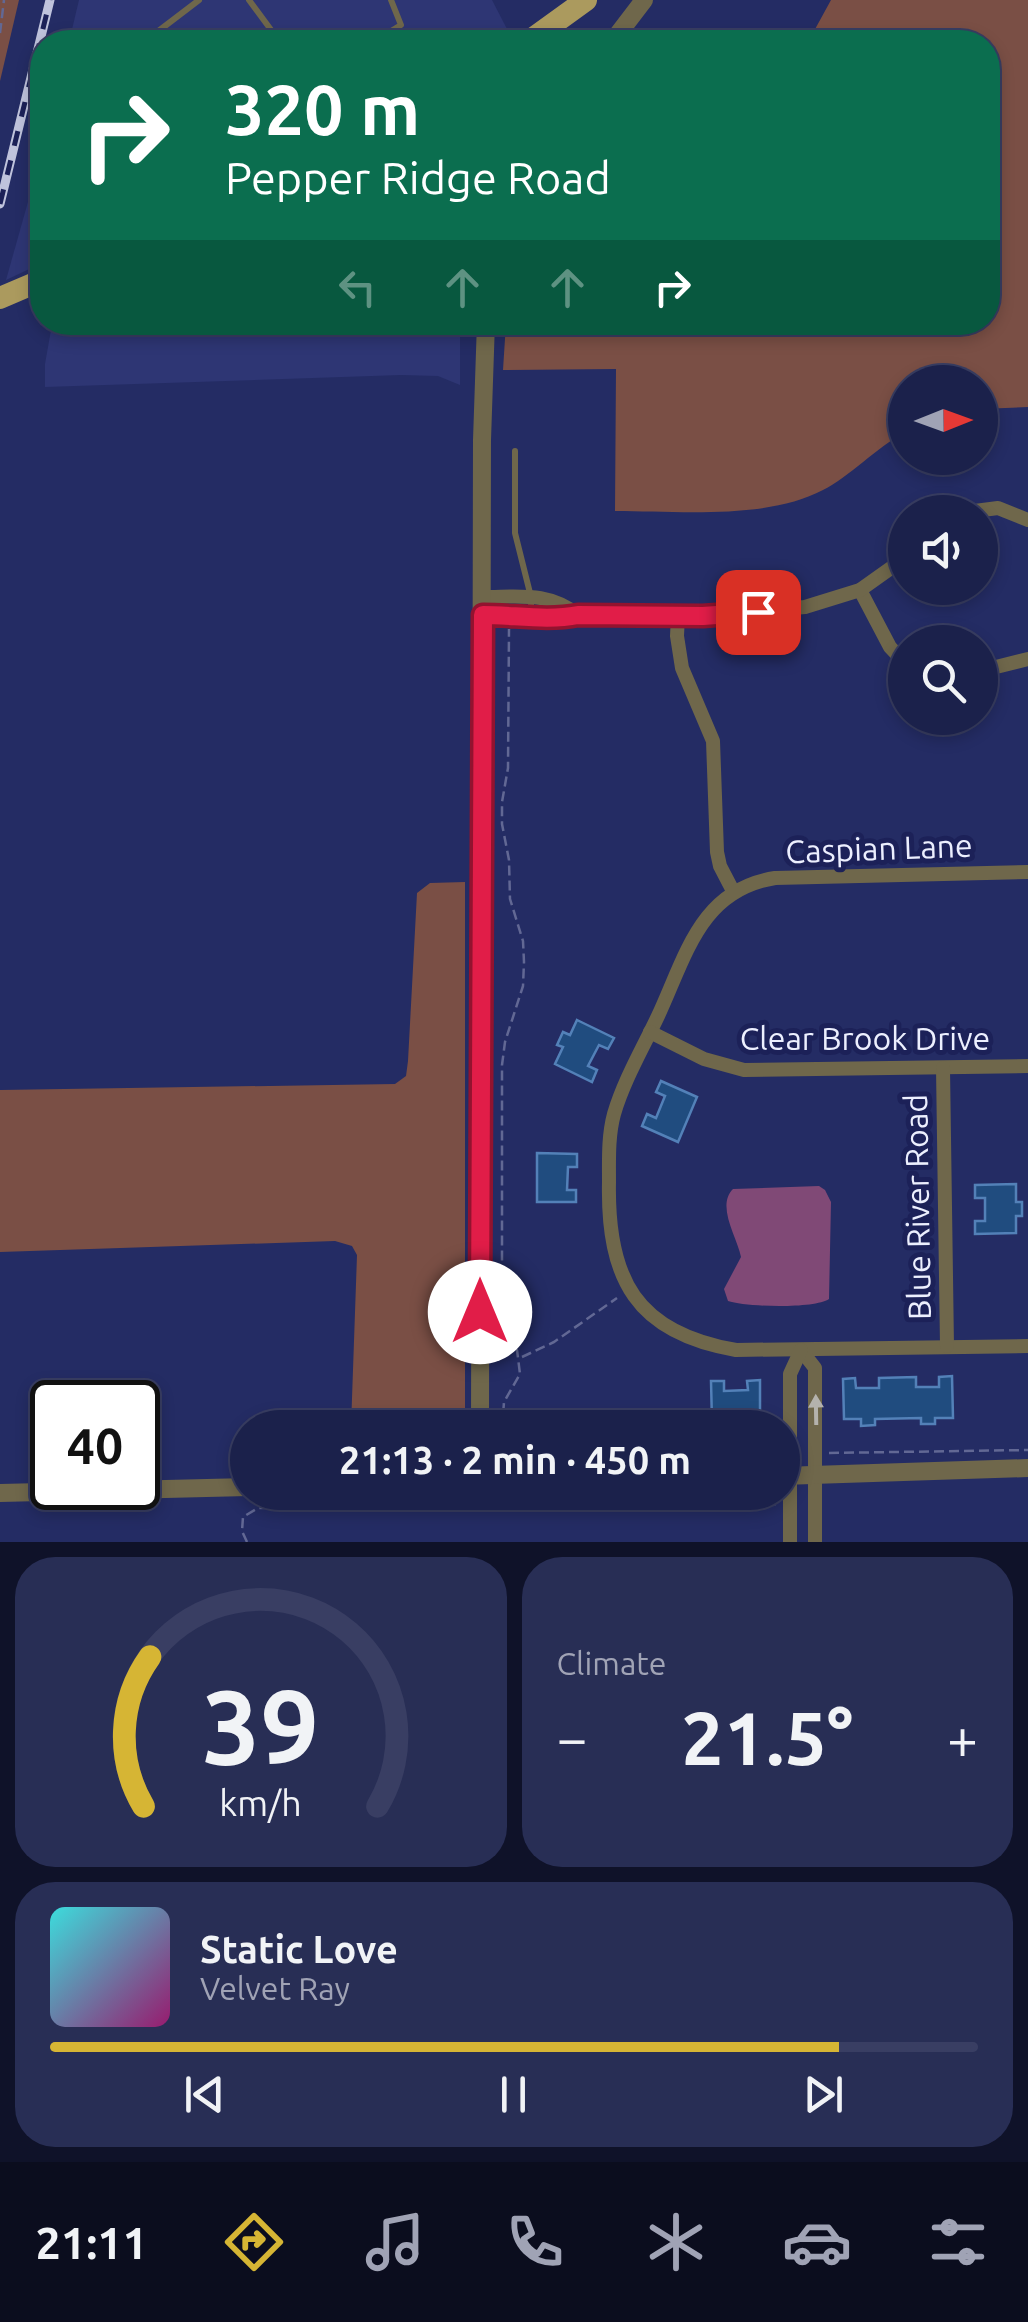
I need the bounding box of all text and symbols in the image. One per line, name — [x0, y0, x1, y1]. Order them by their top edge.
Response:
icon: right — [60, 70, 190, 200]
text: 320 m — [225, 70, 420, 148]
text: Pepper Ridge Road — [225, 152, 611, 203]
icon: left — [330, 260, 385, 315]
icon: ahead — [435, 260, 490, 315]
icon: ahead — [540, 260, 595, 315]
icon: right — [645, 260, 700, 315]
north arrow — [888, 365, 998, 475]
map controls — [888, 365, 998, 735]
button: sound — [888, 495, 998, 605]
pin — [716, 570, 801, 655]
icon: arrive — [731, 585, 786, 640]
button: search — [888, 625, 998, 735]
street label: Caspian Lane — [785, 827, 973, 869]
street label: Clear Brook Drive — [740, 1020, 990, 1056]
street label: Blue River Road — [897, 1094, 937, 1320]
position arrow — [428, 1260, 532, 1364]
speed limit sign: 40 — [30, 1380, 160, 1510]
one-way arrow — [808, 1393, 824, 1425]
text: 21:13 · 2 min · 450 m — [339, 1439, 691, 1481]
text: Climate — [557, 1645, 667, 1681]
text: 39 — [202, 1667, 319, 1784]
text: 21.5° — [681, 1695, 853, 1779]
text: − — [557, 1707, 588, 1768]
text: + — [947, 1707, 978, 1768]
text: km/h — [219, 1783, 302, 1823]
text: Static Love — [200, 1928, 398, 1970]
text: Velvet Ray — [200, 1970, 350, 2006]
icon: previous — [177, 2067, 232, 2122]
icon: pause — [486, 2067, 541, 2122]
icon: next — [796, 2067, 851, 2122]
icon: directions — [219, 2207, 289, 2277]
icon: music — [360, 2207, 430, 2277]
icon: phone — [500, 2207, 570, 2277]
icon: climate — [641, 2207, 711, 2277]
icon: car — [782, 2207, 852, 2277]
icon: filters — [923, 2207, 993, 2277]
text: 21:11 — [35, 2217, 148, 2268]

